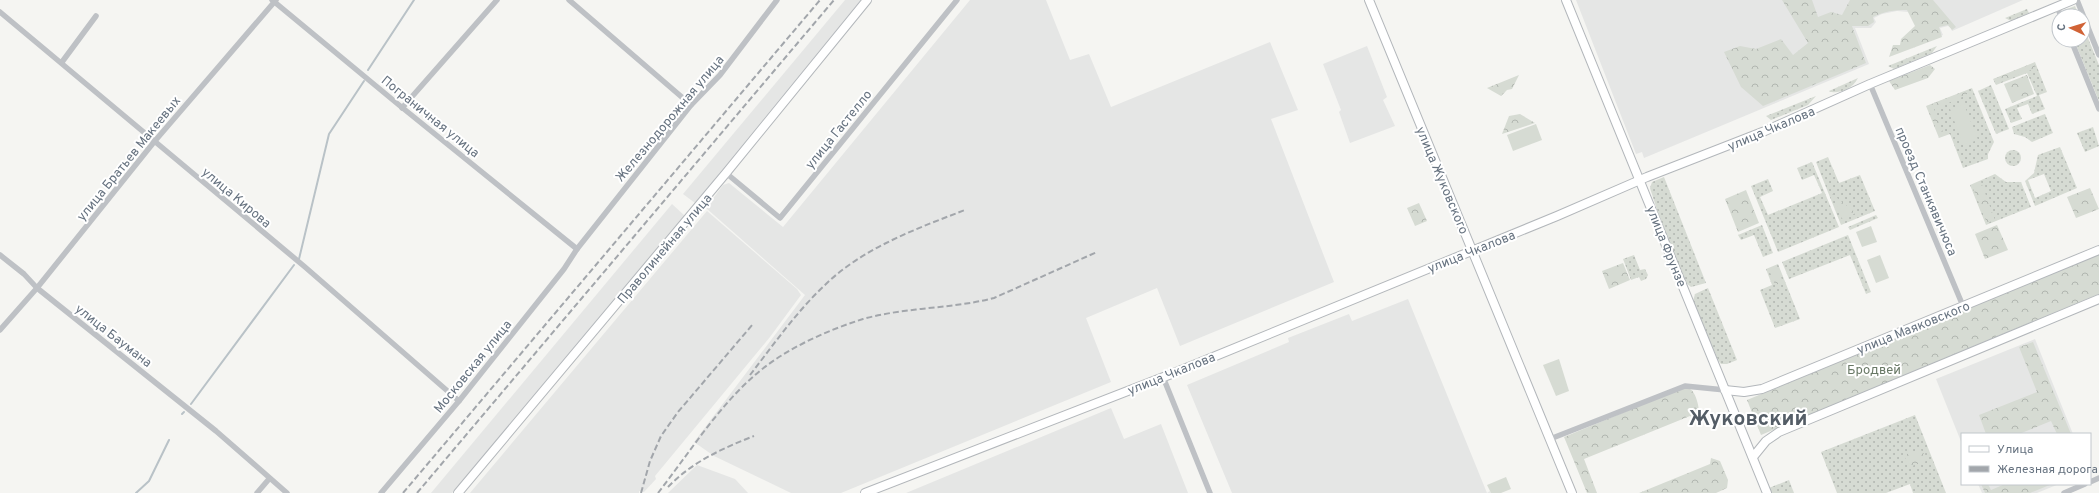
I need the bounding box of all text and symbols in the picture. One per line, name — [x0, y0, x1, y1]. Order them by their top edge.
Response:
north arrow — [2051, 8, 2091, 48]
text: С — [2055, 23, 2069, 31]
street label: Железнодорожная улица — [613, 53, 728, 186]
street label: Пограничная улица — [377, 73, 482, 162]
street label: улица Гастелло — [803, 88, 876, 173]
street label: улица Братьев Макеевых — [74, 93, 185, 225]
street label: улица Чкалова — [1726, 104, 1818, 155]
street label: улица Жуковского — [1411, 125, 1471, 237]
street label: проезд Станкявичюса — [1891, 125, 1960, 259]
street label: улица Кирова — [198, 165, 274, 232]
street label: Праволинейная улица — [615, 191, 716, 307]
street label: улица Фрунзе — [1642, 204, 1689, 290]
street label: улица Чкалова — [1426, 228, 1518, 278]
street label: улица Маяковского — [1855, 299, 1973, 359]
street label: улица Баумана — [71, 302, 154, 372]
street label: Московская улица — [431, 318, 516, 417]
street label: улица Чкалова — [1126, 350, 1218, 400]
park label: Бродвей — [1847, 363, 1901, 379]
district label: Жуковский — [1688, 406, 1808, 433]
legend — [1961, 433, 2091, 485]
text: Улица — [1997, 442, 2033, 458]
text: Железная дорога — [1997, 462, 2098, 478]

